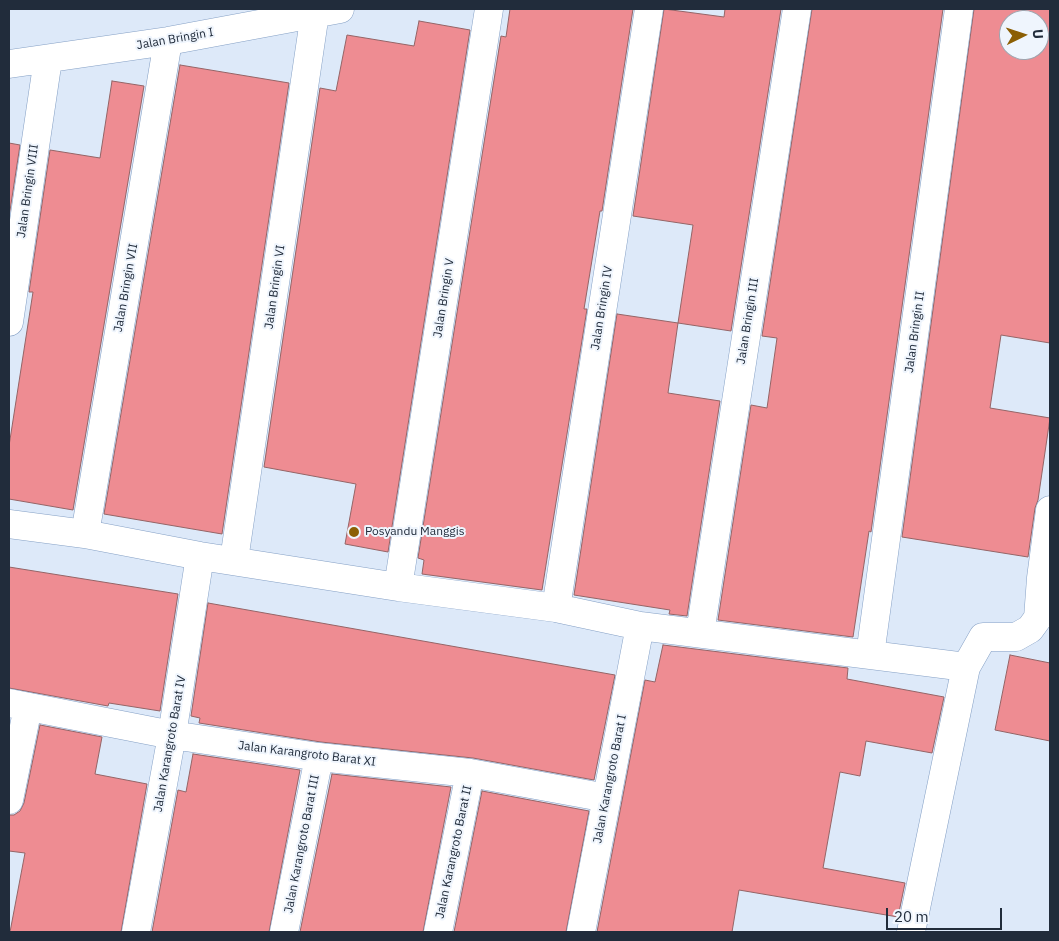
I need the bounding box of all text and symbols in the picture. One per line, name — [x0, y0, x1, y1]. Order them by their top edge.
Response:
north arrow — [999, 10, 1049, 60]
street label: Jalan Bringin I — [135, 25, 215, 53]
text: U — [1029, 29, 1047, 39]
street label: Jalan Bringin VIII — [14, 143, 42, 239]
street label: Jalan Bringin VII — [111, 243, 141, 333]
street label: Jalan Bringin VI — [262, 244, 288, 330]
street label: Jalan Bringin V — [431, 257, 457, 339]
street label: Jalan Bringin IV — [588, 265, 616, 351]
street label: Jalan Bringin III — [734, 277, 762, 365]
street label: Jalan Bringin II — [902, 290, 928, 374]
marker: Posyandu Manggis — [347, 525, 361, 539]
place label: Posyandu Manggis — [365, 525, 465, 539]
street label: Jalan Karangroto Barat IV — [151, 675, 189, 813]
street label: Jalan Karangroto Barat I — [590, 713, 630, 845]
street label: Jalan Karangroto Barat XI — [237, 738, 377, 770]
street label: Jalan Karangroto Barat III — [281, 774, 323, 914]
street label: Jalan Karangroto Barat II — [433, 784, 475, 920]
scale bar — [889, 898, 1005, 930]
text: 20 m — [894, 907, 929, 926]

